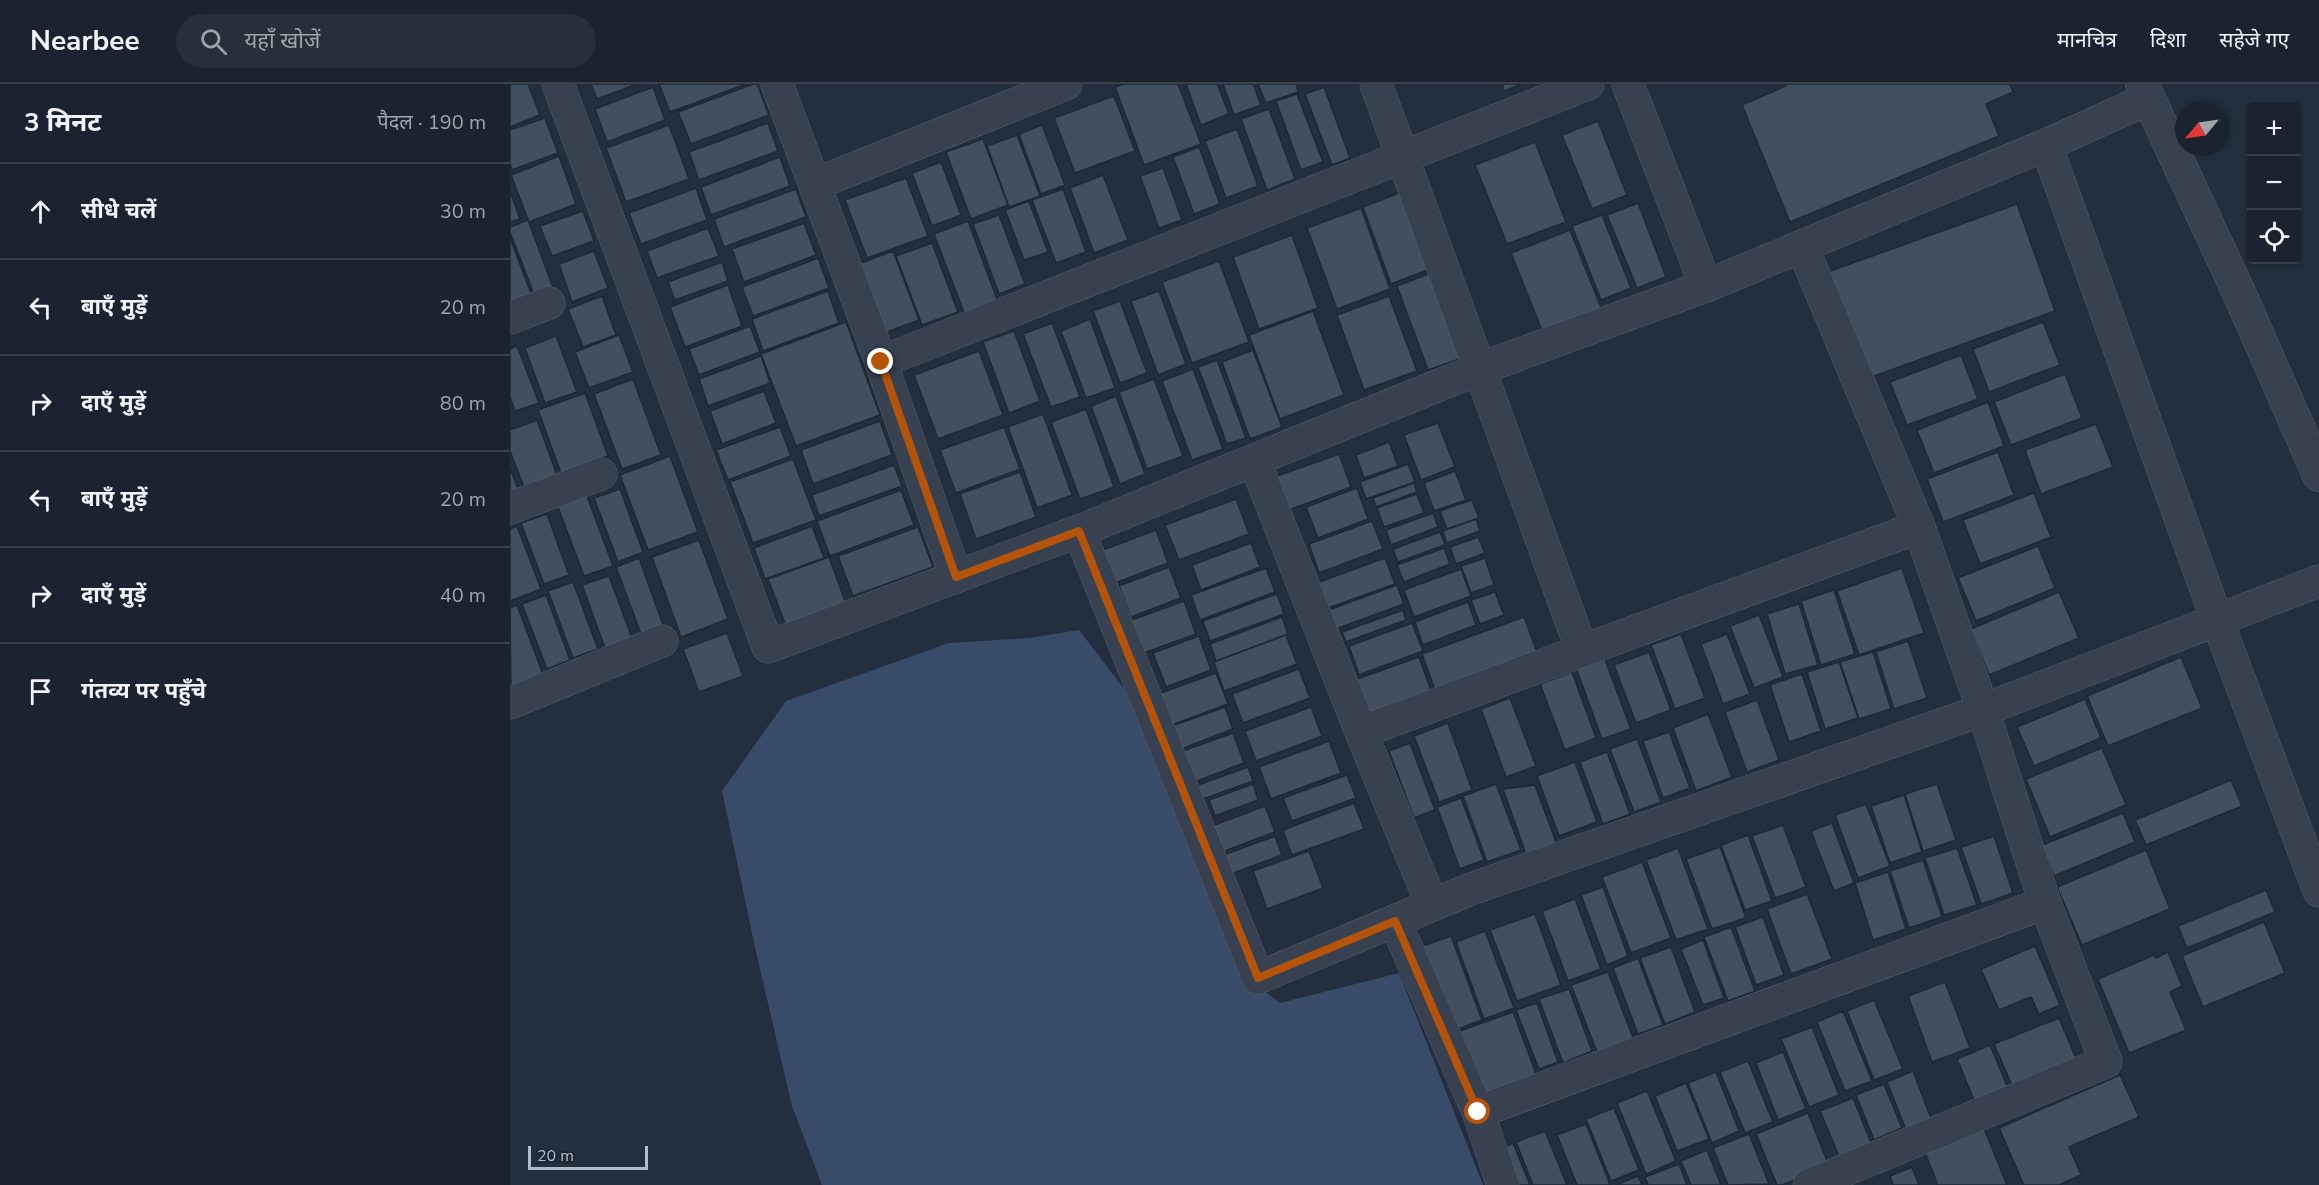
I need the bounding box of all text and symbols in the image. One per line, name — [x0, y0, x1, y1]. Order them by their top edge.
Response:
search box — [176, 14, 596, 68]
text: Nearbee — [30, 22, 140, 60]
icon: search — [197, 25, 230, 58]
text: यहाँ खोजें — [245, 26, 320, 56]
text: मानचित्र — [2057, 26, 2117, 54]
text: दिशा — [2150, 26, 2186, 54]
text: सहेजे गए — [2219, 26, 2289, 54]
north arrow — [2175, 102, 2229, 156]
map controls — [2247, 102, 2301, 264]
button: + — [2247, 102, 2301, 156]
text: 3 मिनट — [24, 105, 101, 140]
text: पैदल · 190 m — [377, 109, 486, 136]
button: − — [2247, 156, 2301, 210]
icon: ahead — [24, 195, 57, 228]
text: सीधे चलें — [81, 196, 156, 226]
text: 30 m — [440, 198, 486, 225]
button: locate — [2247, 210, 2301, 264]
icon: left — [24, 291, 57, 324]
text: बाएँ मुड़ें — [81, 292, 147, 322]
text: 20 m — [440, 294, 486, 321]
route end — [867, 348, 893, 374]
icon: right — [24, 387, 57, 420]
text: दाएँ मुड़ें — [81, 388, 146, 418]
text: 80 m — [440, 390, 486, 417]
icon: left — [24, 483, 57, 516]
text: बाएँ मुड़ें — [81, 484, 147, 514]
text: 20 m — [440, 486, 486, 513]
icon: right — [24, 579, 57, 612]
text: दाएँ मुड़ें — [81, 580, 146, 610]
text: 40 m — [440, 582, 486, 609]
icon: arrive — [24, 675, 57, 708]
text: गंतव्य पर पहुँचे — [81, 676, 206, 706]
route start — [1464, 1098, 1490, 1124]
scale bar — [528, 1143, 648, 1170]
text: 20 m — [537, 1145, 574, 1167]

